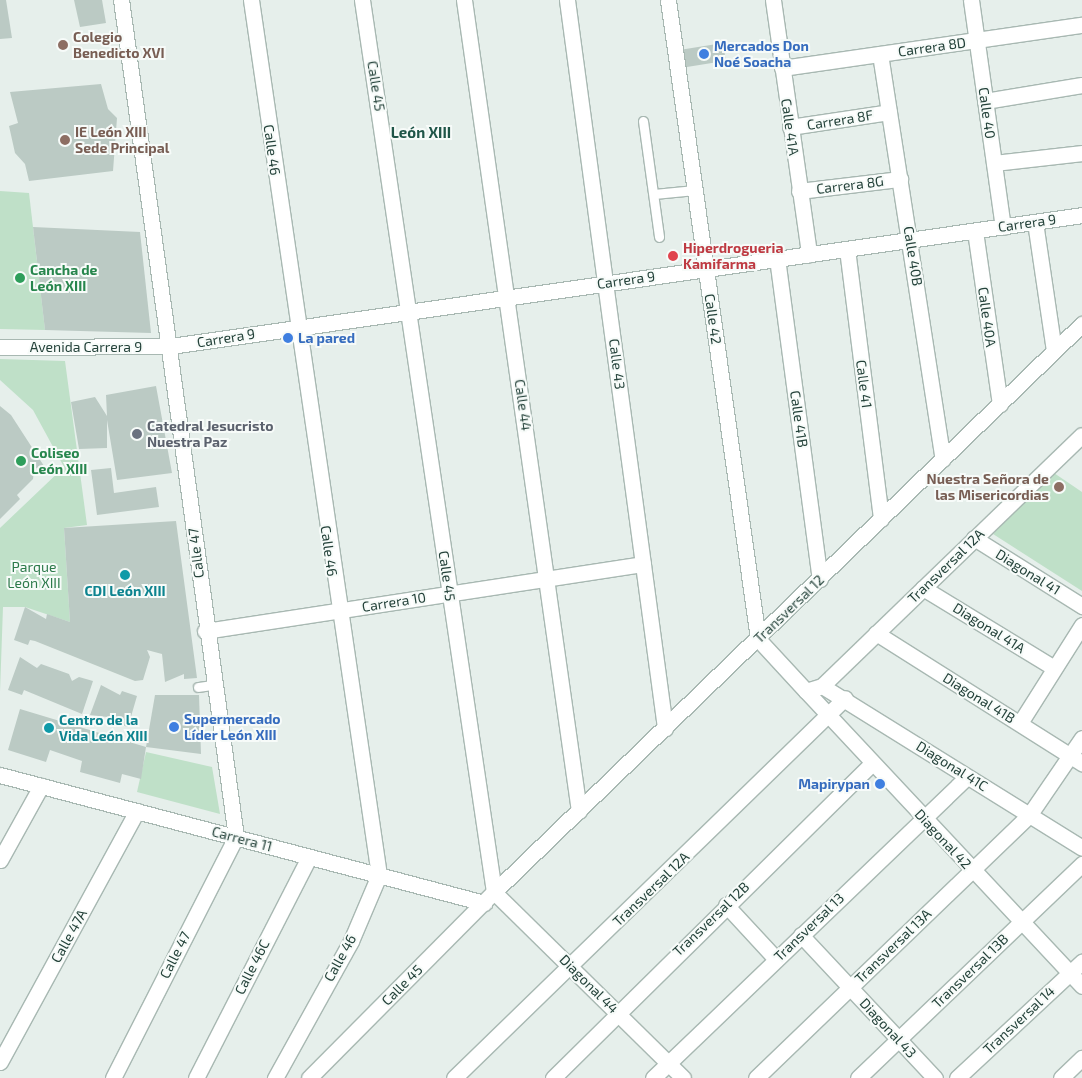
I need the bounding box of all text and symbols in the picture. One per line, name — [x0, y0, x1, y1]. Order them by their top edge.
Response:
place label: Colegio Benedicto XVI — [73, 29, 165, 62]
street label: Carrera 8D — [897, 34, 967, 60]
place label: Mercados Don Noé Soacha — [714, 38, 809, 70]
marker: Colegio Benedicto XVI — [57, 39, 69, 51]
marker: Mercados Don Noé Soacha — [698, 48, 710, 60]
street label: Calle 45 — [364, 60, 388, 112]
street label: Calle 40 — [975, 86, 999, 140]
street label: Calle 41A — [778, 97, 802, 157]
street label: Carrera 8F — [806, 106, 874, 134]
street label: Calle 46 — [260, 123, 284, 177]
place label: IE León XIII Sede Principal — [75, 124, 169, 156]
district label: León XIII — [391, 124, 451, 142]
marker: IE León XIII Sede Principal — [59, 134, 71, 146]
street label: Carrera 8G — [815, 173, 885, 197]
street label: Carrera 9 — [997, 211, 1057, 235]
street label: Calle 40B — [900, 225, 926, 287]
place label: Hiperdrogueria Kamifarma — [683, 240, 783, 272]
marker: Hiperdrogueria Kamifarma — [667, 250, 679, 262]
place label: Cancha de León XIII — [30, 262, 97, 294]
street label: Carrera 9 — [596, 268, 656, 292]
marker: Cancha de León XIII — [14, 272, 26, 284]
street label: Calle 40A — [974, 286, 1000, 348]
street label: Calle 42 — [701, 293, 725, 345]
street label: Carrera 9 — [196, 325, 256, 351]
place label: La pared — [298, 330, 355, 346]
marker: La pared — [282, 332, 294, 344]
street label: Calle 43 — [606, 338, 628, 390]
street label: Avenida Carrera 9 — [30, 339, 142, 355]
street label: Calle 41 — [853, 359, 875, 409]
street label: Calle 44 — [511, 378, 535, 432]
street label: Calle 41B — [787, 389, 811, 449]
place label: Catedral Jesucristo Nuestra Paz — [147, 418, 274, 451]
marker: Catedral Jesucristo Nuestra Paz — [131, 428, 143, 440]
place label: Coliseo León XIII — [31, 445, 87, 478]
marker: Coliseo León XIII — [15, 455, 27, 467]
place label: Nuestra Señora de las Misericordias — [927, 471, 1049, 504]
marker: Nuestra Señora de las Misericordias — [1053, 481, 1065, 493]
street label: Calle 46 — [317, 524, 341, 578]
street label: Transversal 12A — [904, 525, 988, 607]
street label: Calle 47 — [185, 527, 207, 579]
street label: Diagonal 41 — [992, 545, 1064, 599]
street label: Calle 45 — [435, 550, 459, 602]
park label: Parque León XIII — [7, 559, 61, 592]
marker: CDI León XIII — [119, 569, 131, 581]
street label: Transversal 12 — [750, 571, 828, 647]
place label: CDI León XIII — [84, 583, 166, 599]
street label: Carrera 10 — [361, 589, 427, 615]
street label: Diagonal 41A — [950, 599, 1028, 657]
street label: Diagonal 41B — [940, 669, 1018, 727]
place label: Supermercado Líder León XIII — [184, 711, 281, 744]
place label: Centro de la Vida León XIII — [59, 712, 148, 744]
marker: Supermercado Líder León XIII — [168, 721, 180, 733]
marker: Centro de la Vida León XIII — [43, 722, 55, 734]
street label: Diagonal 41C — [913, 737, 991, 795]
place label: Mapirypan — [798, 776, 870, 792]
marker: Mapirypan — [874, 778, 886, 790]
street label: Diagonal 42 — [911, 806, 975, 872]
street label: Carrera 11 — [210, 823, 274, 855]
street label: Transversal 12A — [609, 848, 693, 930]
street label: Transversal 12B — [669, 878, 753, 960]
street label: Transversal 13 — [770, 889, 848, 965]
street label: Transversal 13A — [851, 905, 935, 987]
street label: Calle 47A — [47, 906, 91, 966]
street label: Calle 47 — [156, 929, 194, 981]
street label: Transversal 13B — [928, 930, 1012, 1012]
street label: Calle 46 — [320, 932, 360, 984]
street label: Calle 46C — [231, 937, 273, 997]
street label: Diagonal 44 — [556, 951, 622, 1017]
street label: Calle 45 — [378, 961, 426, 1009]
street label: Transversal 14 — [980, 982, 1058, 1058]
street label: Diagonal 43 — [856, 995, 920, 1061]

